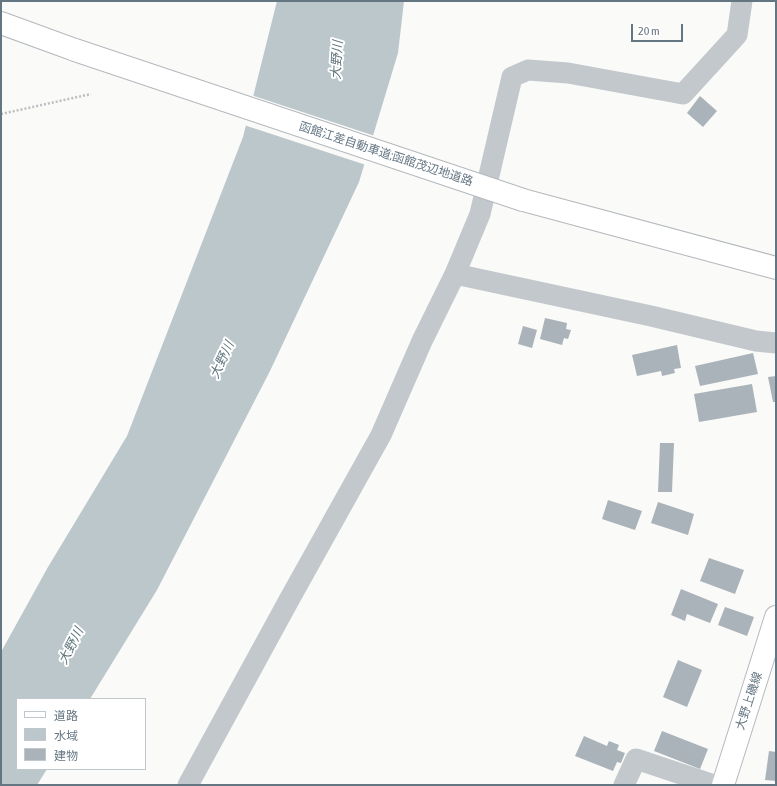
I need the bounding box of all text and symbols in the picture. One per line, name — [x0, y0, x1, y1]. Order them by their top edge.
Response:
scale bar — [633, 16, 685, 42]
text: 20 m — [638, 24, 660, 38]
water label: 大野川 — [328, 40, 346, 80]
street label: 函館江差自動車道;函館茂辺地道路 — [297, 119, 475, 189]
water label: 大野川 — [207, 339, 237, 381]
water label: 大野川 — [55, 625, 87, 667]
street label: 大野上磯線 — [733, 670, 765, 732]
legend — [16, 698, 146, 770]
text: 道路 — [54, 709, 78, 723]
text: 水域 — [54, 729, 78, 743]
text: 建物 — [54, 749, 78, 763]

